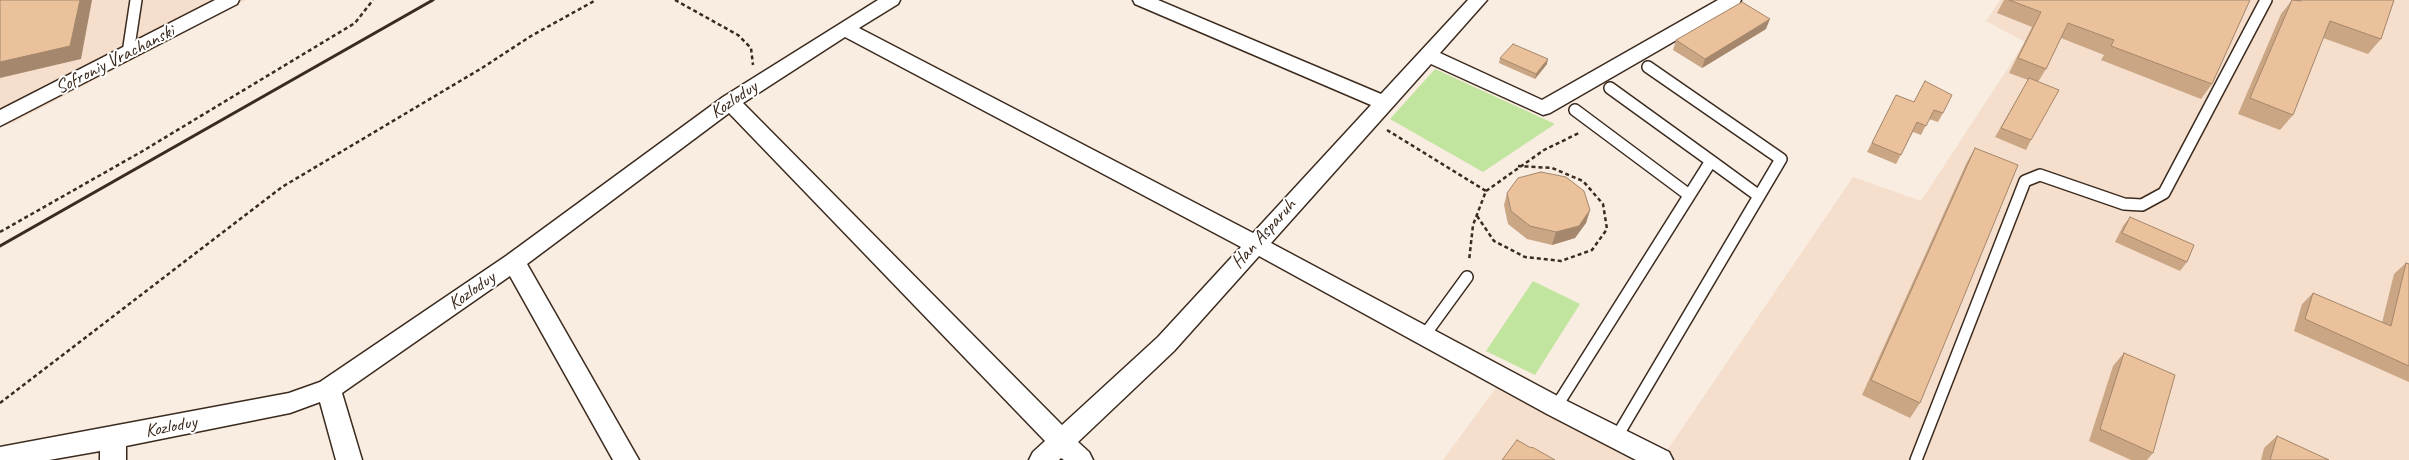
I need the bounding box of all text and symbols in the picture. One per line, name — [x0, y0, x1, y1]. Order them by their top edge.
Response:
street label: Sofroniy Vrachanski — [52, 20, 178, 100]
street label: Kozloduy — [706, 76, 762, 124]
street label: Han Asparuh — [1227, 194, 1301, 274]
street label: Kozloduy — [444, 267, 500, 315]
street label: Kozloduy — [143, 411, 199, 443]

